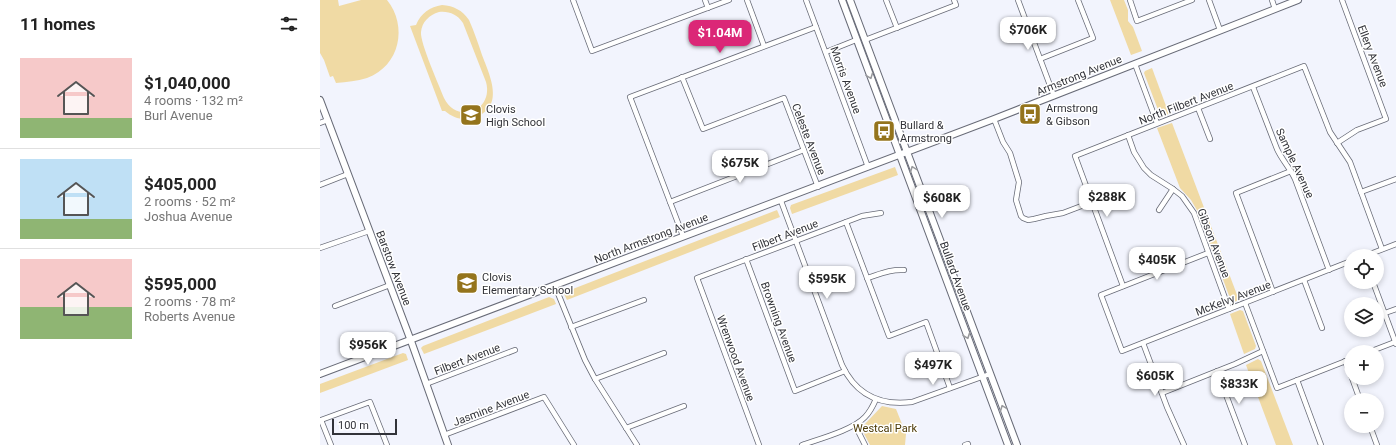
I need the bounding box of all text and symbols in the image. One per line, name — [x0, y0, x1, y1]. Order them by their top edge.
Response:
icon: filters — [278, 13, 300, 35]
text: 11 homes — [20, 14, 96, 34]
pin: $706K — [1000, 17, 1056, 51]
pin: $1.04M — [687, 20, 753, 54]
text: $706K — [1009, 22, 1047, 37]
street label: Ellery Avenue — [1355, 23, 1390, 89]
text: $1.04M — [698, 25, 743, 40]
street label: Morris Avenue — [827, 45, 864, 116]
street label: Armstrong Avenue — [1035, 52, 1124, 98]
text: $1,040,000 — [144, 73, 230, 93]
one-way arrow — [866, 73, 874, 80]
icon: home — [52, 74, 100, 122]
street label: North Filbert Avenue — [1137, 79, 1235, 127]
text: 4 rooms · 132 m² — [144, 93, 243, 108]
bus stop icon: Armstrong & Gibson — [1017, 101, 1043, 127]
school or university icon: Clovis High School — [458, 102, 484, 128]
street label: Celeste Avenue — [789, 102, 828, 177]
place label: Armstrong & Gibson — [1046, 102, 1098, 128]
place label: Clovis High School — [486, 103, 545, 129]
text: Burl Avenue — [144, 108, 213, 123]
bus stop icon: Bullard & Armstrong — [871, 118, 897, 144]
place label: Bullard & Armstrong — [900, 119, 952, 145]
street label: Sample Avenue — [1273, 126, 1316, 200]
pin: $675K — [712, 150, 768, 184]
text: $675K — [721, 155, 759, 170]
one-way arrow — [910, 165, 918, 172]
text: $405,000 — [144, 174, 216, 194]
icon: home — [52, 175, 100, 223]
pin: $288K — [1079, 184, 1135, 218]
pin: $608K — [914, 185, 970, 219]
text: $288K — [1088, 189, 1126, 204]
text: $608K — [923, 190, 961, 205]
text: 2 rooms · 52 m² — [144, 194, 236, 209]
street label: Gibson Avenue — [1194, 207, 1233, 280]
text: Joshua Avenue — [144, 209, 232, 224]
street label: North Armstrong Avenue — [592, 211, 710, 266]
street label: Filbert Avenue — [750, 217, 820, 254]
street label: Barstow Avenue — [373, 229, 414, 308]
street label: Bullard Avenue — [937, 240, 974, 313]
pin: $405K — [1129, 247, 1185, 281]
map controls — [1344, 249, 1384, 433]
button: locate — [1344, 249, 1384, 289]
text: $405K — [1138, 252, 1176, 267]
pin: $595K — [799, 266, 855, 300]
school or university icon: Clovis Elementary School — [454, 270, 480, 296]
place label: Clovis Elementary School — [482, 271, 573, 297]
text: $595K — [808, 271, 846, 286]
text: $595,000 — [144, 274, 216, 294]
icon: home — [52, 275, 100, 323]
street label: McKelvy Avenue — [1194, 278, 1273, 319]
street label: Browning Avenue — [758, 280, 799, 364]
text: 2 rooms · 78 m² — [144, 294, 236, 309]
button: layers — [1344, 297, 1384, 337]
text: Roberts Avenue — [144, 309, 235, 324]
street label: Wrenwood Avenue — [714, 313, 757, 403]
pin: $956K — [340, 332, 396, 366]
one-way arrow — [963, 332, 971, 339]
text: $956K — [349, 337, 387, 352]
street label: Filbert Avenue — [432, 341, 502, 378]
button: + — [1344, 345, 1384, 385]
pin: $497K — [905, 352, 961, 386]
text: $497K — [914, 357, 952, 372]
pin: $605K — [1127, 363, 1183, 397]
text: $605K — [1136, 368, 1174, 383]
pin: $833K — [1211, 371, 1267, 405]
text: $833K — [1220, 376, 1258, 391]
street label: Jasmine Avenue — [451, 388, 531, 429]
button: − — [1344, 393, 1384, 433]
one-way arrow — [1000, 405, 1008, 412]
scale bar — [332, 417, 397, 436]
text: 100 m — [338, 419, 369, 432]
park label: Westcal Park — [853, 422, 917, 435]

